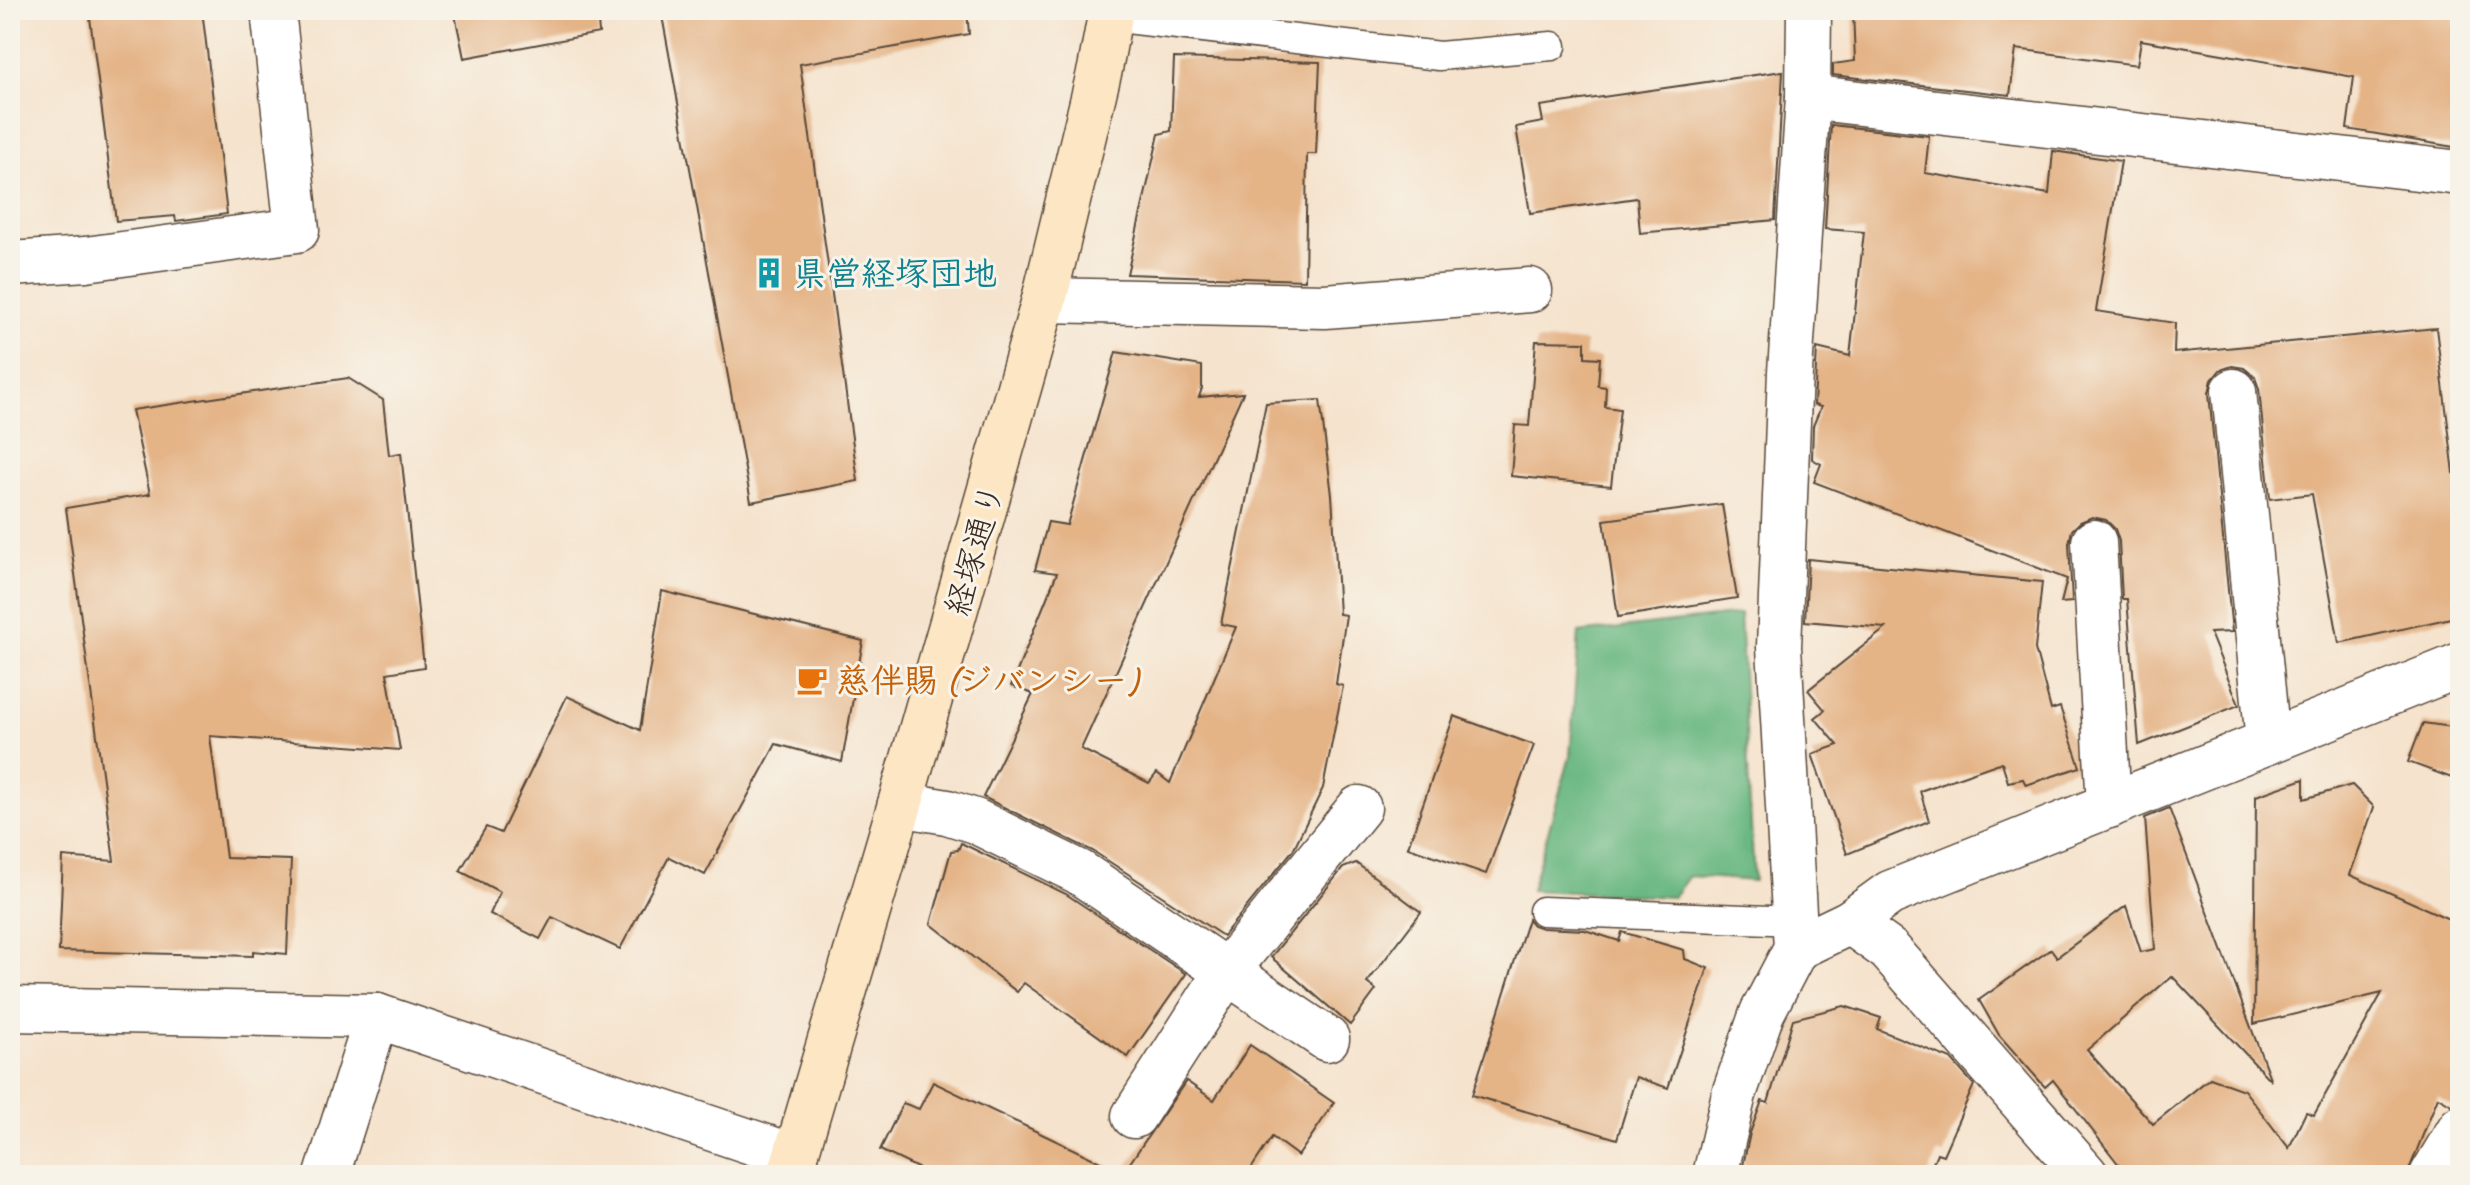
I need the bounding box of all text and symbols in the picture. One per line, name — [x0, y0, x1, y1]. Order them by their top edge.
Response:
place label: 県営経塚団地 — [793, 252, 997, 295]
building icon: 県営経塚団地 — [752, 256, 786, 290]
street label: 経塚通り — [935, 478, 1014, 620]
place label: 慈伴賜 (ジバンシー) — [836, 659, 1141, 702]
cafe icon: 慈伴賜 (ジバンシー) — [795, 663, 829, 697]

